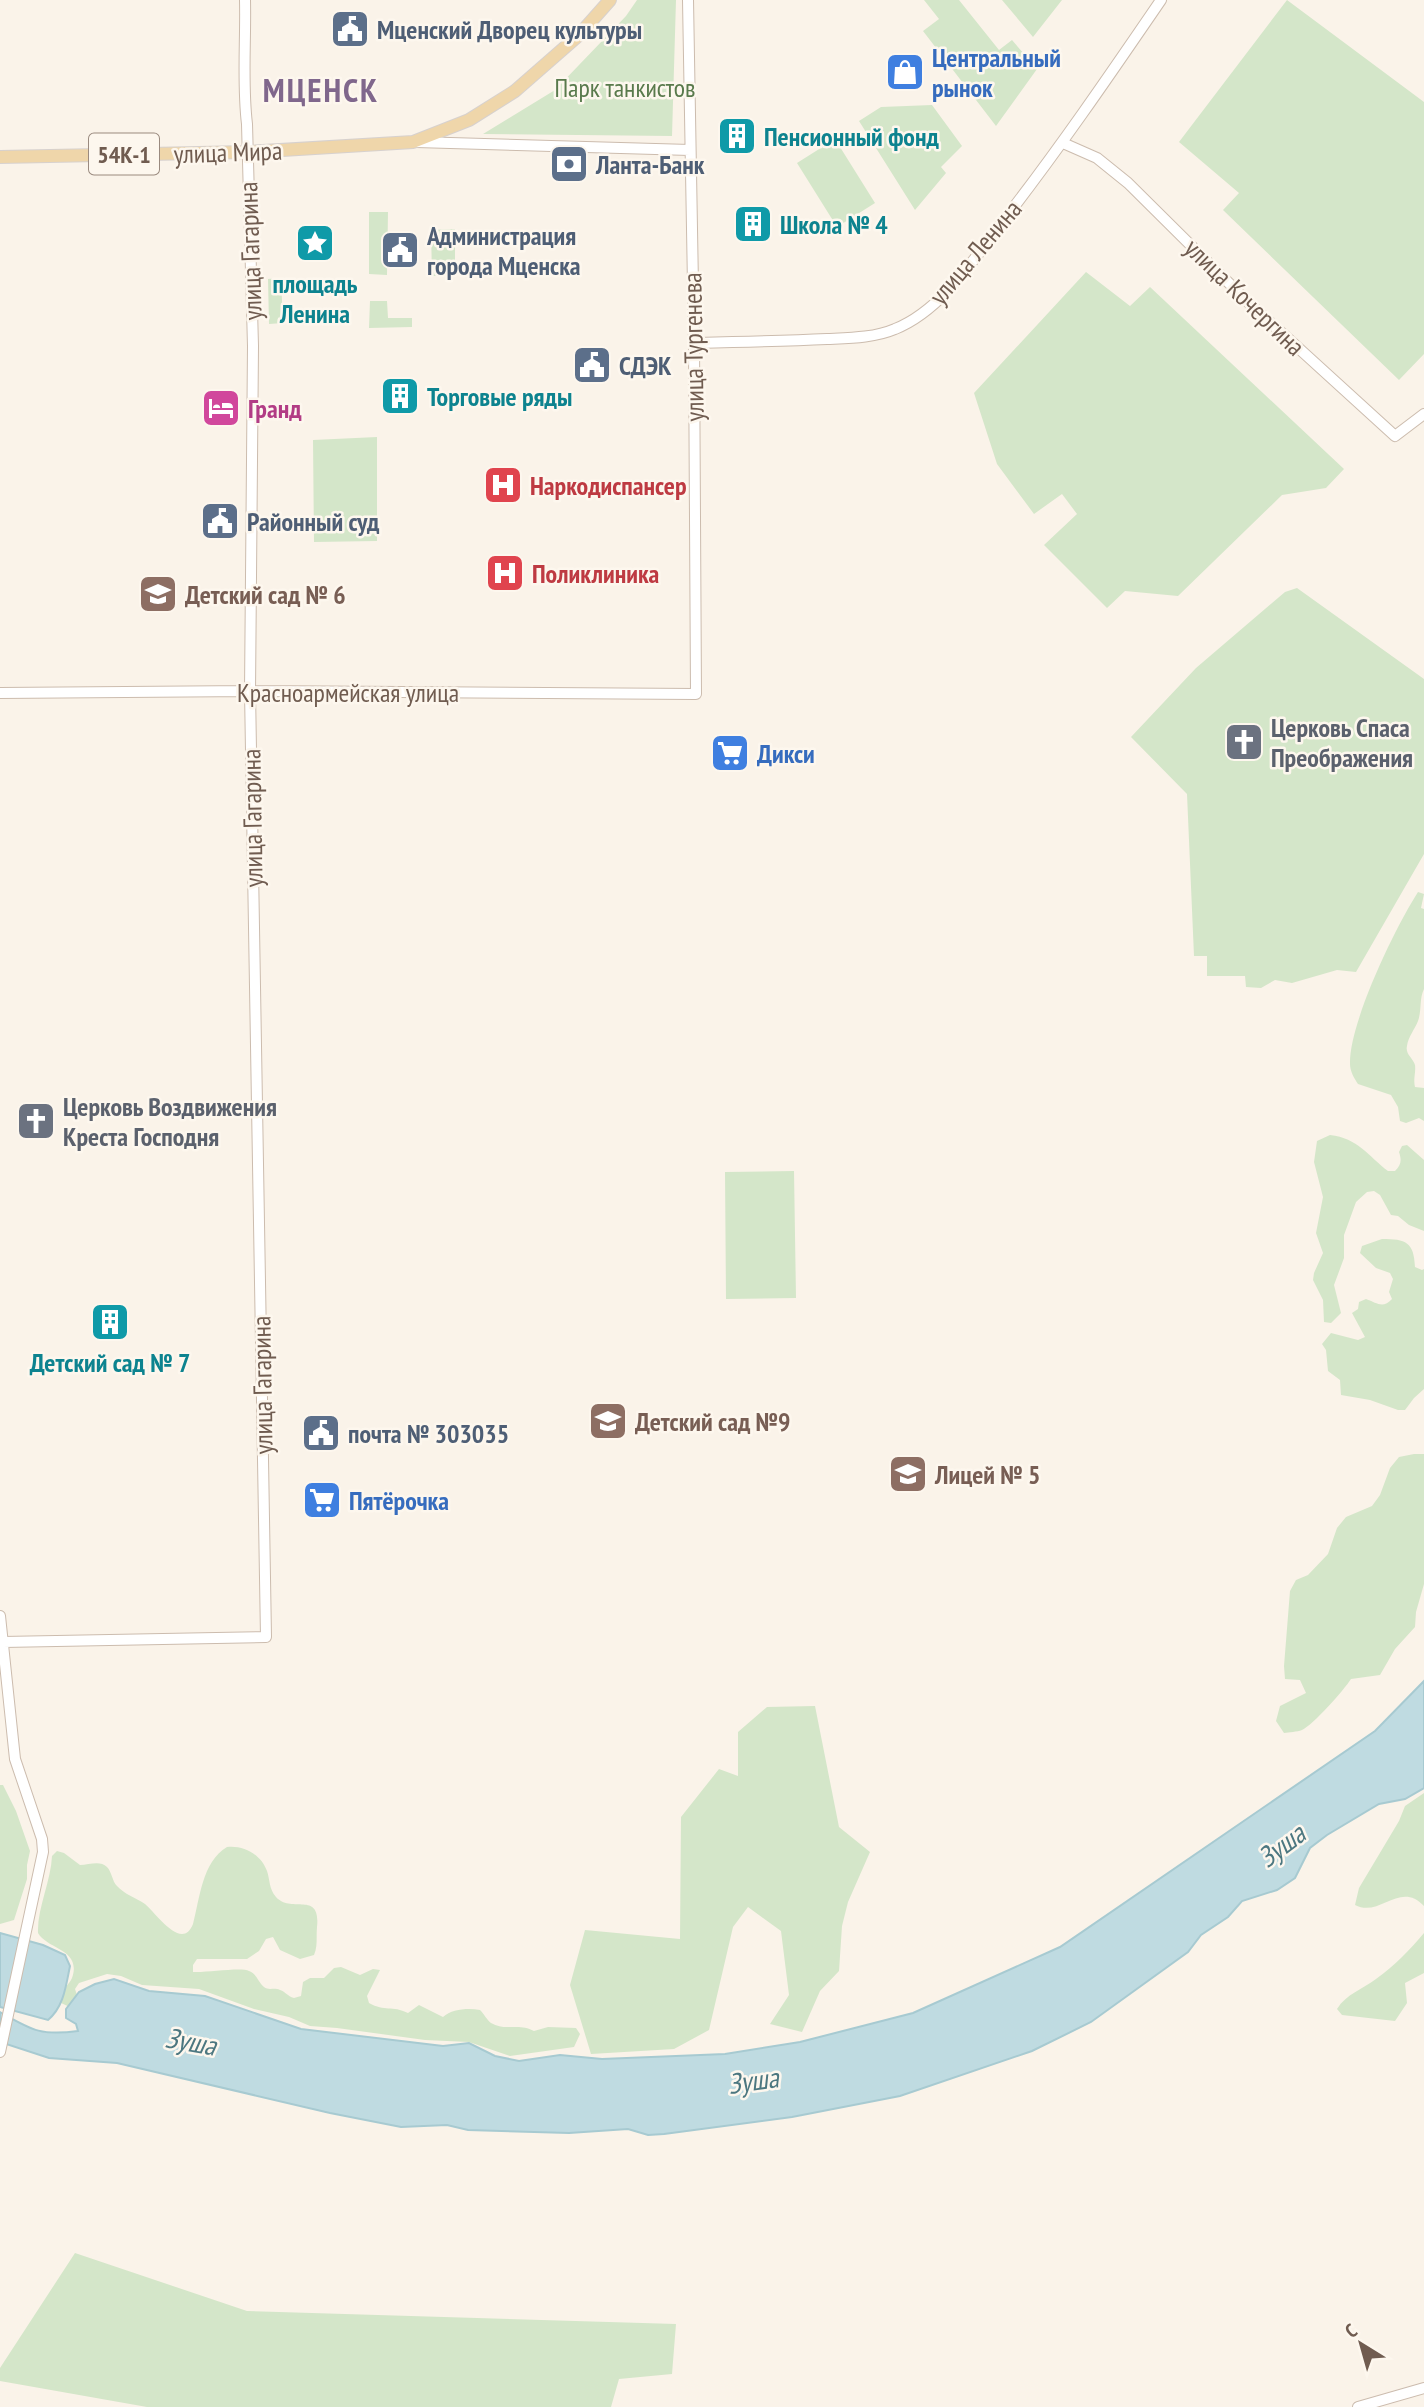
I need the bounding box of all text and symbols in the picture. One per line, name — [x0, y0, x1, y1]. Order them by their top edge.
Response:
public building icon: Мценский Дворец культуры — [329, 8, 371, 50]
place label: Мценский Дворец культуры — [377, 13, 642, 46]
place label: Центральный рынок — [932, 41, 1061, 104]
shop icon: Центральный рынок — [884, 51, 926, 93]
district label: МЦЕНСК — [263, 68, 379, 111]
park label: Парк танкистов — [554, 71, 696, 104]
building icon: Пенсионный фонд — [716, 115, 758, 157]
place label: Пенсионный фонд — [764, 120, 939, 153]
road number: 54К-1 — [89, 134, 159, 174]
street label: улица Мира — [173, 134, 283, 170]
bank icon: Ланта-Банк — [548, 143, 590, 185]
place label: Ланта-Банк — [595, 148, 705, 181]
street label: улица Гагарина — [231, 181, 269, 321]
street label: улица Ленина — [922, 193, 1028, 311]
building icon: Школа № 4 — [732, 203, 774, 245]
place label: Школа № 4 — [780, 208, 888, 241]
place label: Администрация города Мценска — [426, 219, 581, 282]
place icon: площадь Ленина — [294, 222, 336, 264]
public building icon: Администрация города Мценска — [379, 229, 421, 271]
street label: улица Кочергина — [1178, 231, 1312, 363]
place label: площадь Ленина — [272, 267, 358, 330]
street label: улица Тургенева — [675, 272, 711, 422]
public building icon: СДЭК — [571, 344, 613, 386]
place label: СДЭК — [619, 349, 672, 382]
building icon: Торговые ряды — [379, 375, 421, 417]
place label: Торговые ряды — [427, 380, 572, 413]
hotel icon: Гранд — [200, 387, 242, 429]
place label: Гранд — [248, 392, 302, 425]
hospital icon: Наркодиспансер — [482, 464, 524, 506]
place label: Наркодиспансер — [530, 469, 687, 502]
public building icon: Районный суд — [199, 500, 241, 542]
place label: Районный суд — [247, 505, 380, 538]
hospital icon: Поликлиника — [484, 552, 526, 594]
place label: Поликлиника — [532, 557, 659, 590]
school or university icon: Детский сад № 6 — [137, 573, 179, 615]
place label: Детский сад № 6 — [185, 578, 346, 611]
street label: Красноармейская улица — [237, 676, 459, 709]
place label: Церковь Спаса Преображения — [1271, 711, 1413, 774]
church icon: Церковь Спаса Преображения — [1223, 721, 1265, 763]
supermarket icon: Дикси — [709, 732, 751, 774]
place label: Дикси — [757, 737, 815, 770]
street label: улица Гагарина — [234, 748, 270, 888]
place label: Церковь Воздвижения Креста Господня — [63, 1090, 277, 1153]
church icon: Церковь Воздвижения Креста Господня — [15, 1100, 57, 1142]
building icon: Детский сад № 7 — [89, 1301, 131, 1343]
street label: улица Гагарина — [244, 1315, 280, 1455]
place label: Детский сад № 7 — [30, 1346, 190, 1379]
school or university icon: Детский сад №9 — [587, 1400, 629, 1442]
place label: Детский сад №9 — [635, 1405, 790, 1438]
public building icon: почта № 303035 — [300, 1412, 342, 1454]
place label: почта № 303035 — [348, 1417, 509, 1450]
school or university icon: Лицей № 5 — [887, 1453, 929, 1495]
place label: Лицей № 5 — [934, 1458, 1040, 1491]
supermarket icon: Пятёрочка — [301, 1479, 343, 1521]
place label: Пятёрочка — [349, 1484, 449, 1517]
water label: Зуша — [1250, 1814, 1314, 1875]
water label: Зуша — [163, 2018, 221, 2064]
water label: Зуша — [725, 2058, 782, 2102]
north arrow — [1326, 2309, 1396, 2379]
text: С — [1340, 2318, 1362, 2343]

